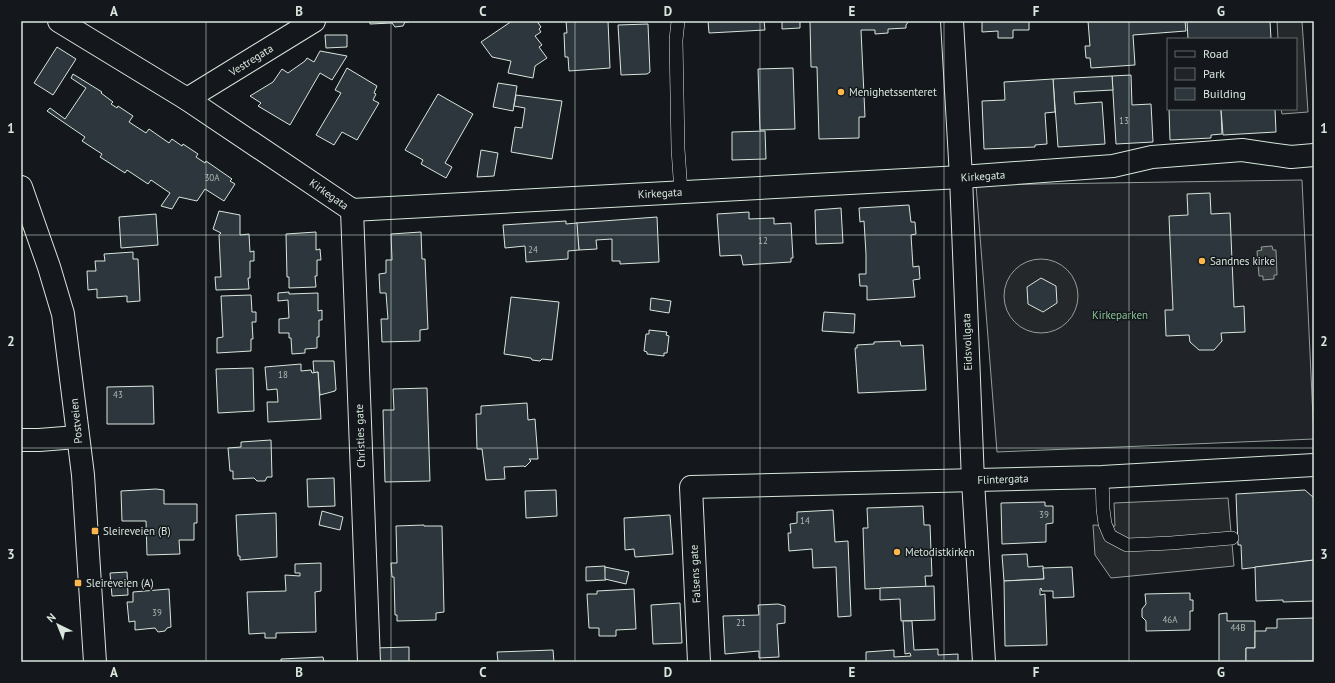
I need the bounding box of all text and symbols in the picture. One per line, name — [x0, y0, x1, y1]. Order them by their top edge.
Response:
text: A — [110, 3, 118, 20]
text: B — [295, 3, 303, 20]
text: C — [479, 3, 487, 20]
text: D — [664, 3, 672, 20]
text: E — [849, 3, 856, 20]
text: F — [1033, 3, 1040, 20]
text: G — [1217, 3, 1225, 20]
legend — [1167, 38, 1297, 110]
street label: Vestregata — [226, 41, 276, 80]
text: Road — [1203, 46, 1228, 61]
text: Park — [1203, 66, 1225, 81]
place label: Menighetssenteret — [849, 85, 937, 99]
text: Building — [1203, 86, 1246, 101]
marker: Menighetssenteret — [836, 87, 846, 97]
house number: 13 — [1119, 115, 1129, 126]
text: 1 — [7, 120, 15, 137]
text: 1 — [1320, 120, 1328, 137]
street label: Kirkegata — [960, 167, 1006, 185]
house number: 30A — [204, 172, 220, 183]
street label: Kirkegata — [307, 175, 351, 213]
street label: Kirkegata — [637, 185, 683, 201]
house number: 12 — [758, 235, 768, 246]
house number: 24 — [528, 244, 538, 255]
place label: Sandnes kirke — [1210, 254, 1275, 268]
marker: Sandnes kirke — [1197, 256, 1207, 266]
park label: Kirkeparken — [1092, 308, 1148, 322]
street label: Eidsvollgata — [959, 313, 975, 371]
text: 2 — [7, 333, 15, 350]
text: 2 — [1320, 333, 1328, 350]
house number: 18 — [278, 369, 288, 380]
house number: 43 — [113, 389, 123, 400]
street label: Postveien — [67, 398, 85, 444]
street label: Christies gate — [352, 403, 368, 468]
street label: Flintergata — [977, 471, 1029, 487]
house number: 39 — [1039, 509, 1049, 520]
house number: 14 — [800, 515, 810, 526]
place label: Sleireveien (B) — [103, 524, 171, 538]
marker: Sleireveien (B) — [90, 526, 100, 536]
street label: Falsens gate — [686, 544, 704, 604]
place label: Metodistkirken — [905, 545, 975, 559]
text: 3 — [7, 546, 15, 563]
text: 3 — [1320, 546, 1328, 563]
marker: Metodistkirken — [892, 547, 902, 557]
place label: Sleireveien (A) — [86, 576, 154, 590]
marker: Sleireveien (A) — [73, 578, 83, 588]
north arrow — [38, 605, 78, 645]
house number: 39 — [152, 607, 162, 618]
text: N — [44, 610, 59, 625]
house number: 46A — [1162, 614, 1178, 625]
house number: 21 — [736, 617, 746, 628]
house number: 44B — [1230, 622, 1246, 633]
text: A — [110, 664, 118, 681]
text: B — [295, 664, 303, 681]
text: C — [479, 664, 487, 681]
text: D — [664, 664, 672, 681]
text: E — [849, 664, 856, 681]
text: F — [1033, 664, 1040, 681]
text: G — [1217, 664, 1225, 681]

